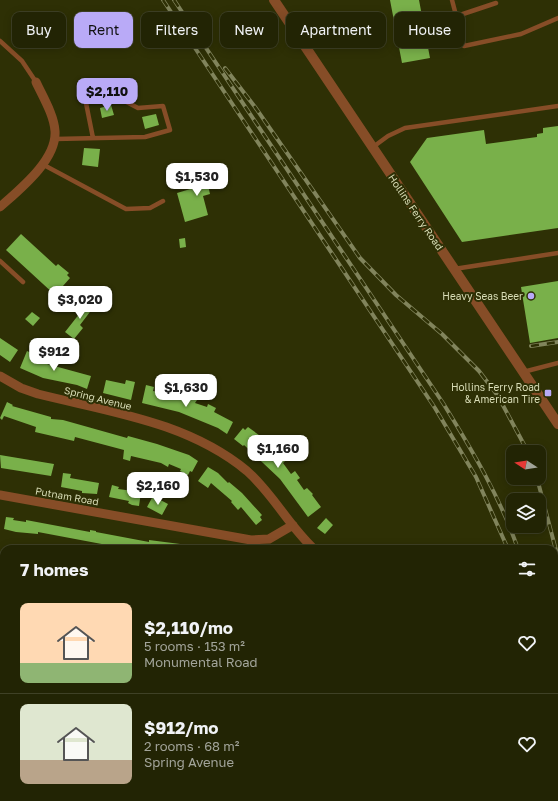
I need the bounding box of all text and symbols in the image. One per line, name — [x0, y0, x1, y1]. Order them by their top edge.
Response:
chip: Buy — [12, 12, 66, 48]
chip: Rent — [74, 12, 133, 48]
chip: Filters — [141, 12, 212, 48]
chip: New — [220, 12, 278, 48]
chip: Apartment — [286, 12, 386, 48]
chip: House — [394, 12, 465, 48]
pin: $2,110 — [74, 78, 140, 112]
text: $2,110 — [86, 83, 128, 99]
pin: $1,530 — [164, 163, 230, 197]
text: $1,530 — [175, 168, 219, 184]
street label: Hollins Ferry Road — [386, 172, 446, 252]
pin: $3,020 — [47, 286, 113, 320]
place label: Heavy Seas Beer — [442, 290, 523, 302]
text: $3,020 — [57, 291, 103, 307]
marker: Heavy Seas Beer — [526, 291, 536, 301]
pin: $912 — [30, 338, 78, 372]
text: $912 — [38, 343, 70, 359]
pin: $1,630 — [153, 374, 219, 408]
text: $1,630 — [164, 379, 208, 395]
place label: Hollins Ferry Road & American Tire — [451, 381, 540, 405]
street label: Spring Avenue — [63, 384, 133, 412]
marker: Hollins Ferry Road & American Tire — [543, 388, 553, 398]
pin: $1,160 — [245, 435, 311, 469]
text: $1,160 — [257, 440, 299, 456]
north arrow — [506, 445, 546, 485]
map controls — [506, 445, 546, 533]
pin: $2,160 — [125, 472, 191, 506]
text: $2,160 — [136, 477, 180, 493]
street label: Putnam Road — [34, 485, 100, 507]
button: layers — [506, 493, 546, 533]
icon: filters — [516, 558, 538, 580]
text: 7 homes — [20, 559, 88, 580]
text: $2,110/mo — [144, 617, 233, 638]
icon: home — [52, 619, 100, 667]
icon: heart — [516, 632, 538, 654]
text: 5 rooms · 153 m² — [144, 638, 245, 654]
text: Monumental Road — [144, 654, 258, 670]
text: $912/mo — [144, 717, 219, 738]
icon: home — [52, 720, 100, 768]
icon: heart — [516, 733, 538, 755]
text: 2 rooms · 68 m² — [144, 738, 239, 754]
text: Spring Avenue — [144, 754, 234, 770]

